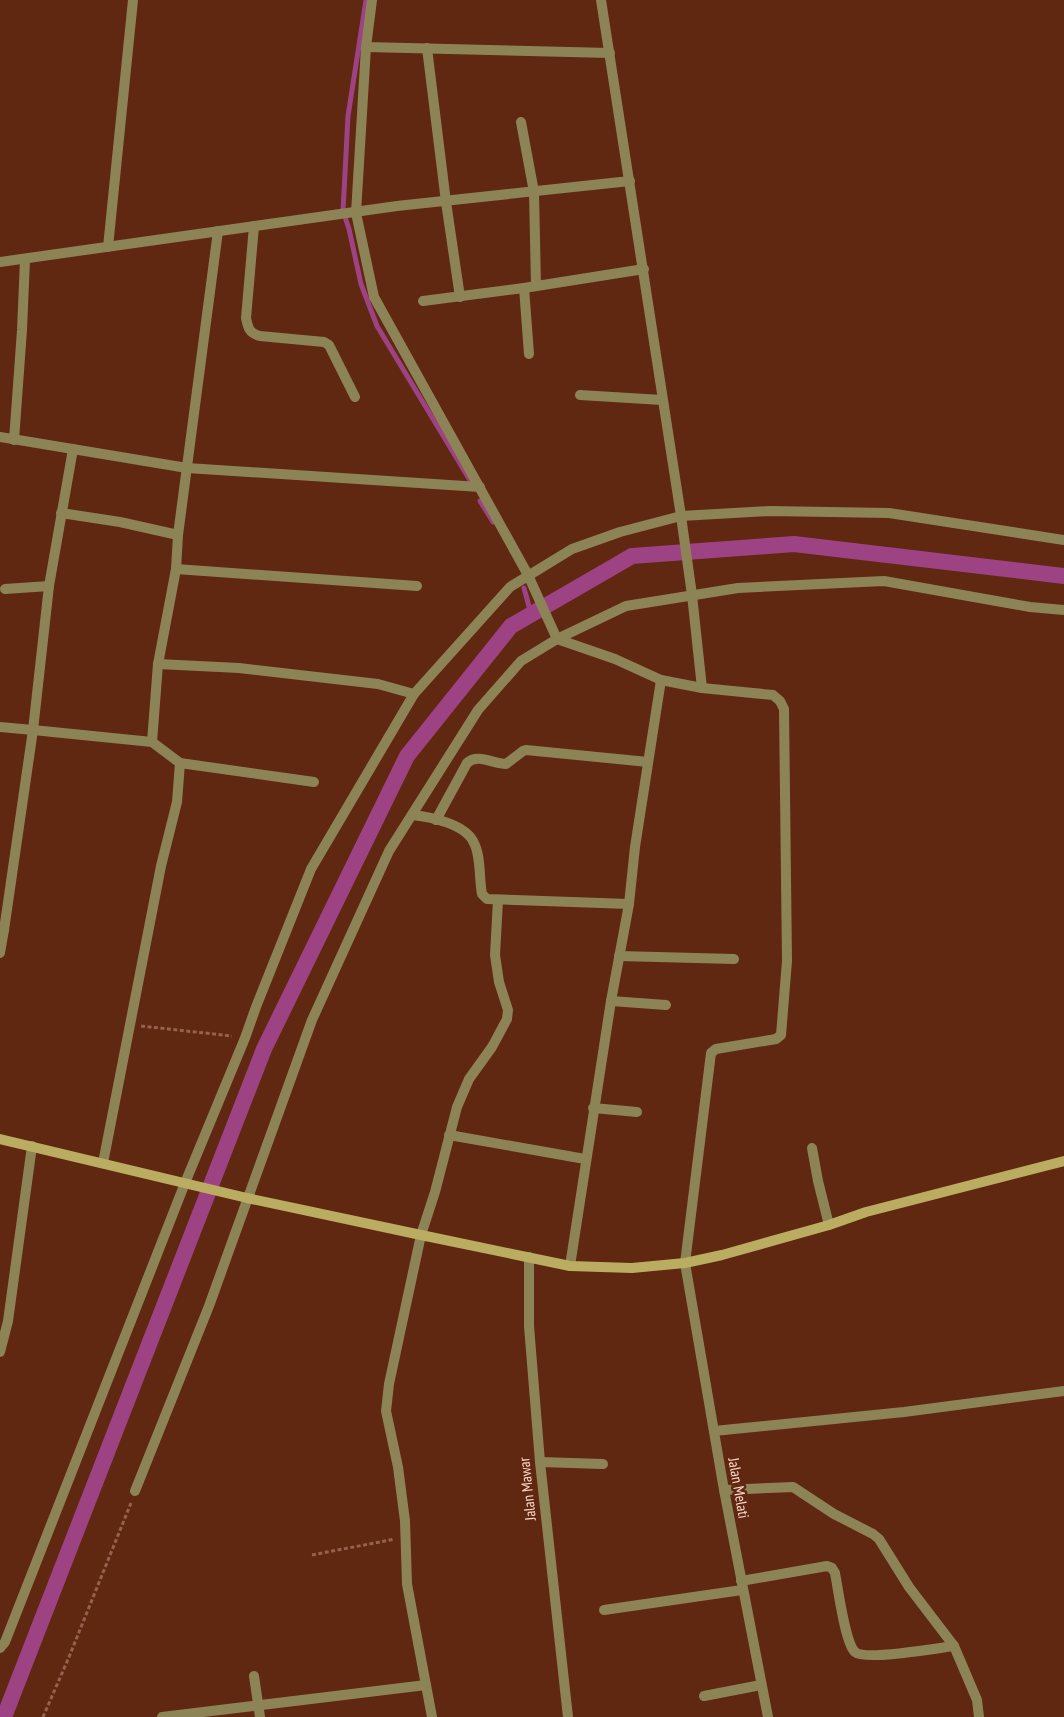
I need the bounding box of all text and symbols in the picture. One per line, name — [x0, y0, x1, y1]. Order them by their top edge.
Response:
street label: Jalan Melati — [724, 1455, 754, 1520]
street label: Jalan Mawar — [514, 1456, 540, 1523]

